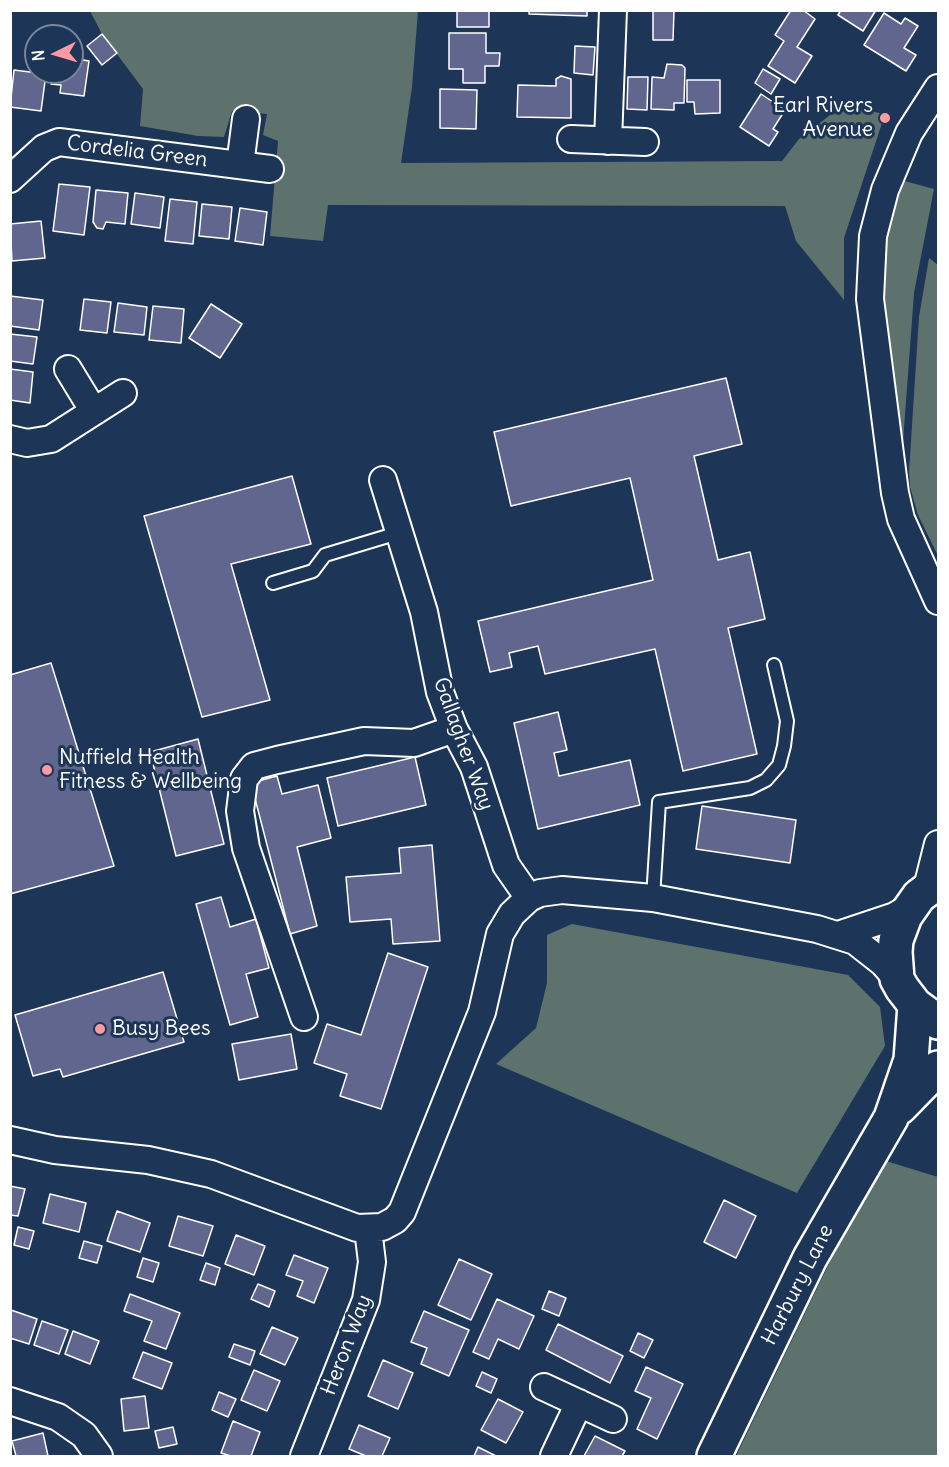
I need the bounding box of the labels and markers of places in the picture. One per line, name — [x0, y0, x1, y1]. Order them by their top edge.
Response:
place label: Earl Rivers Avenue — [773, 93, 873, 143]
marker: Earl Rivers Avenue — [878, 111, 892, 125]
place label: Nuffield Health Fitness & Wellbeing — [59, 745, 242, 795]
marker: Nuffield Health Fitness & Wellbeing — [40, 763, 54, 777]
place label: Busy Bees — [112, 1016, 210, 1042]
marker: Busy Bees — [93, 1022, 107, 1036]

